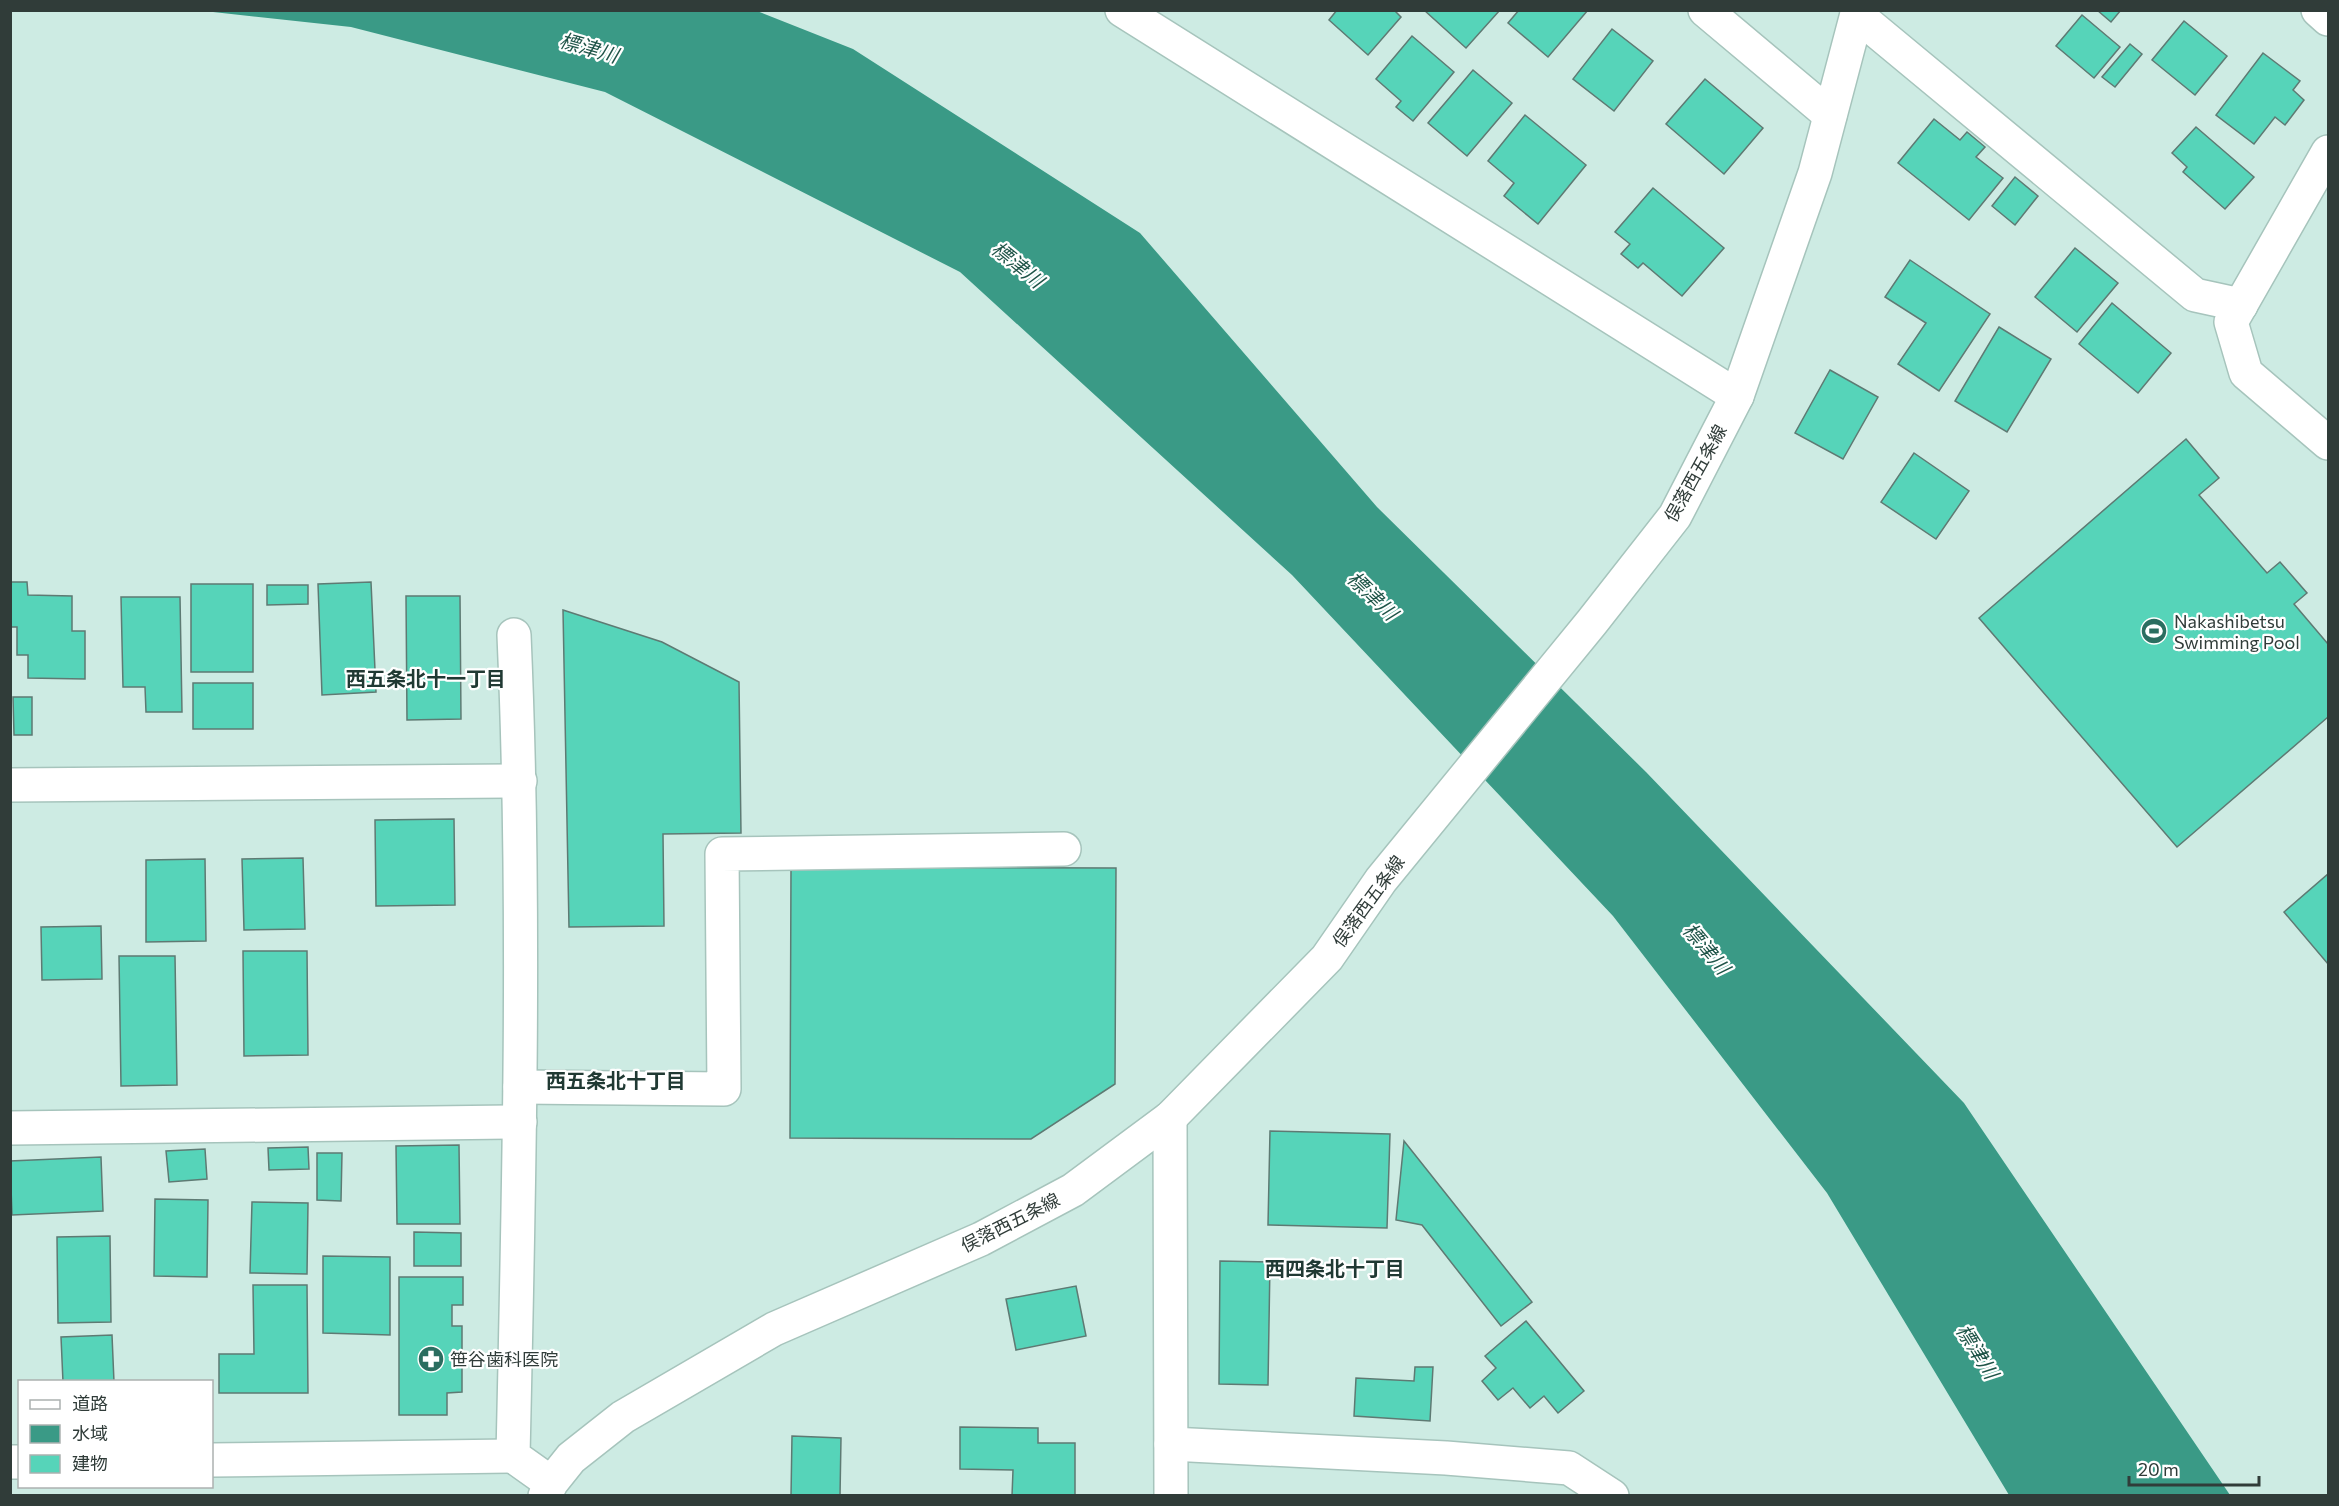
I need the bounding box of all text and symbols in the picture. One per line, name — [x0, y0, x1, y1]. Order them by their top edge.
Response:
water label: 標津川 — [557, 27, 623, 67]
water label: 標津川 — [987, 236, 1050, 293]
street label: 俣落西五条線 — [1659, 420, 1731, 526]
water label: 標津川 — [1343, 566, 1404, 626]
place label: Nakashibetsu Swimming Pool — [2174, 610, 2300, 653]
sports icon: Nakashibetsu Swimming Pool — [2139, 616, 2169, 646]
district label: 西五条北十一丁目 — [346, 666, 506, 690]
street label: 俣落西五条線 — [1327, 851, 1409, 951]
water label: 標津川 — [1679, 917, 1737, 980]
district label: 西五条北十丁目 — [546, 1068, 686, 1092]
street label: 俣落西五条線 — [957, 1188, 1063, 1256]
district label: 西四条北十丁目 — [1265, 1256, 1405, 1280]
water label: 標津川 — [1952, 1319, 2005, 1384]
pharmacy icon: 笹谷歯科医院 — [416, 1344, 446, 1374]
place label: 笹谷歯科医院 — [450, 1348, 558, 1370]
legend — [18, 1380, 213, 1488]
text: 道路 — [72, 1392, 108, 1414]
text: 水域 — [72, 1422, 108, 1444]
scale bar — [2129, 1449, 2260, 1487]
text: 建物 — [72, 1452, 108, 1474]
text: 20 m — [2138, 1458, 2179, 1480]

